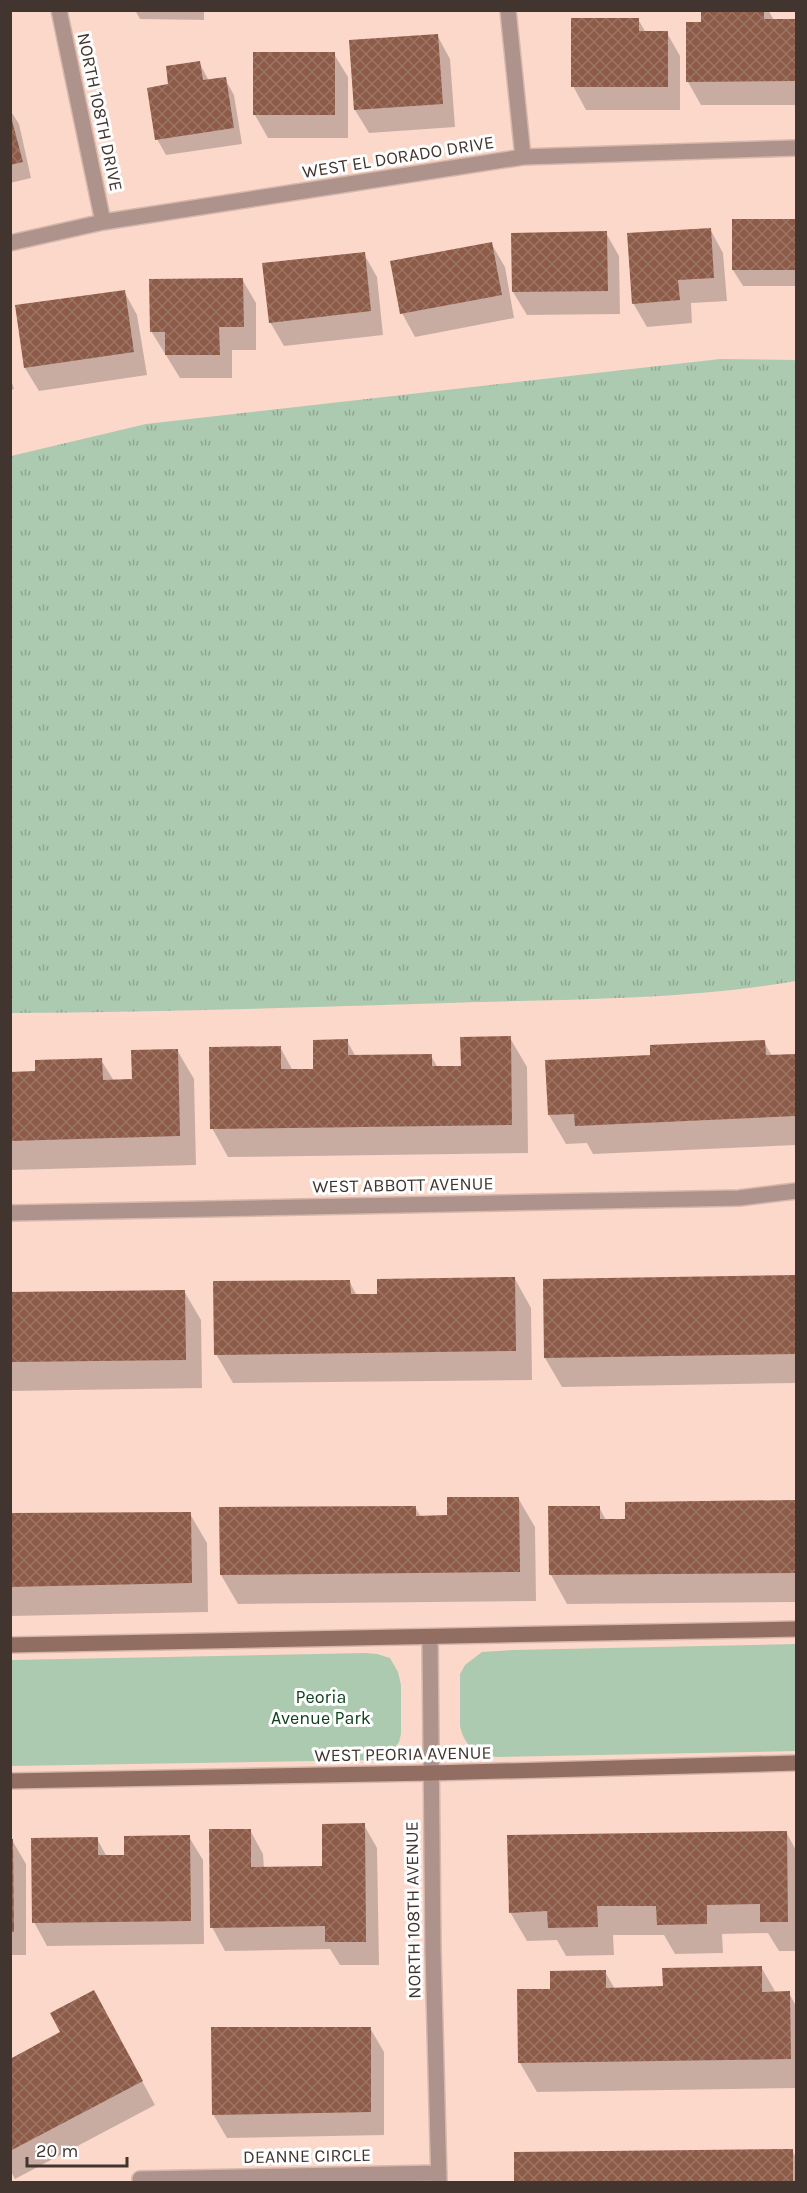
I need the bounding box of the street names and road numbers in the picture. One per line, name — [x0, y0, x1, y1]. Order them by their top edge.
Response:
street label: NORTH 108TH DRIVE — [72, 31, 128, 193]
street label: WEST EL DORADO DRIVE — [300, 131, 496, 183]
street label: WEST ABBOTT AVENUE — [312, 1172, 494, 1198]
street label: WEST PEORIA AVENUE — [314, 1741, 492, 1767]
street label: NORTH 108TH AVENUE — [400, 1821, 426, 1999]
street label: DEANNE CIRCLE — [243, 2144, 371, 2168]

